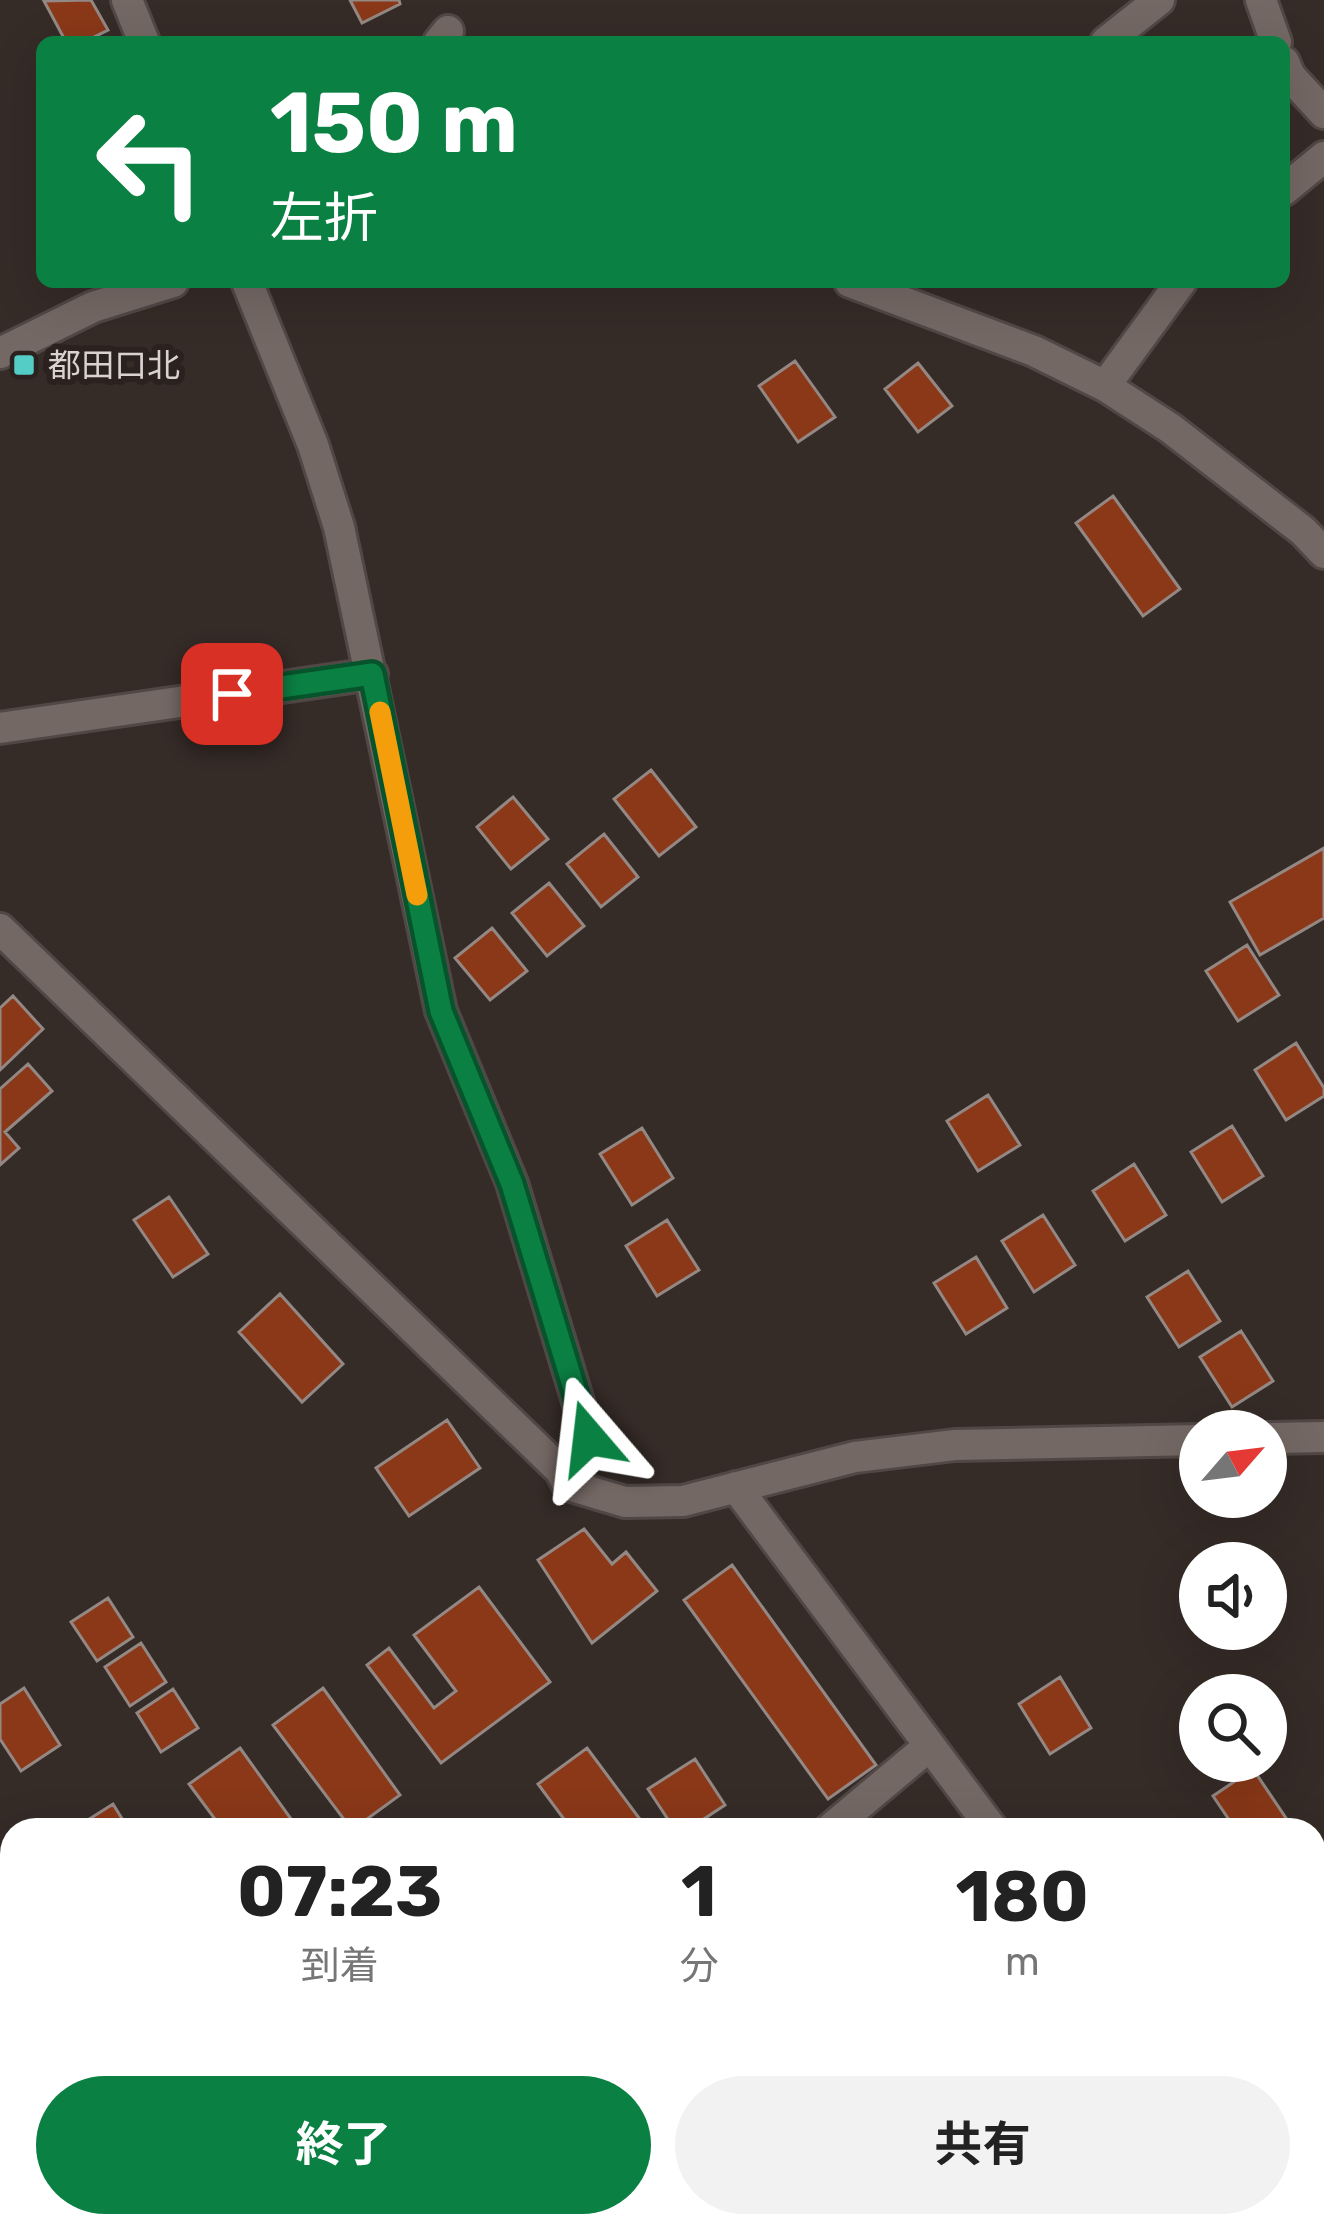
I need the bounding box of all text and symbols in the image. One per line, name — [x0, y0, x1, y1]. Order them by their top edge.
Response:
text: 150 m — [270, 73, 518, 173]
icon: left — [72, 84, 228, 240]
text: 左折 — [270, 187, 378, 251]
place label: 都田口北 — [48, 346, 180, 385]
marker: 都田口北 — [11, 352, 37, 378]
pin — [181, 643, 283, 745]
icon: arrive — [199, 661, 265, 727]
position arrow — [526, 1375, 652, 1501]
north arrow — [1179, 1410, 1287, 1518]
map controls — [1179, 1410, 1287, 1782]
button: sound — [1179, 1542, 1287, 1650]
button: search — [1179, 1674, 1287, 1782]
text: 07:23 — [237, 1849, 442, 1934]
text: 1 — [681, 1849, 717, 1934]
text: 180 — [955, 1854, 1089, 1939]
text: m — [1005, 1939, 1040, 1985]
text: 到着 — [301, 1943, 379, 1989]
text: 分 — [679, 1943, 718, 1989]
button: 終了 — [36, 2076, 651, 2214]
button: 共有 — [675, 2076, 1290, 2214]

